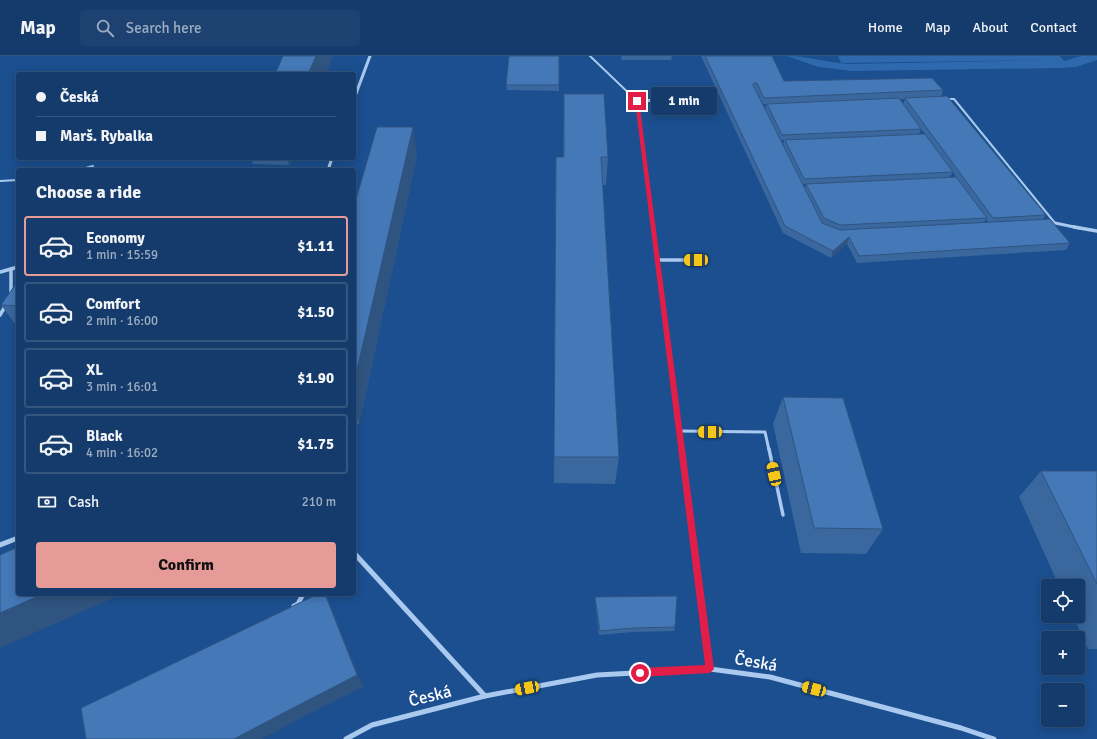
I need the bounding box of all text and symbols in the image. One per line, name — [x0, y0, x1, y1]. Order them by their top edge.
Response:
search box — [80, 10, 360, 46]
text: Map — [20, 16, 56, 40]
icon: search — [94, 17, 116, 39]
text: Search here — [126, 19, 201, 37]
text: Home — [868, 19, 903, 36]
text: Map — [925, 19, 950, 36]
text: About — [972, 19, 1008, 36]
text: Contact — [1030, 19, 1077, 36]
callout: 1 min — [651, 87, 717, 115]
text: Česká — [60, 88, 99, 106]
route end — [628, 92, 646, 110]
text: 1 min — [668, 93, 700, 109]
text: Marš. Rybalka — [60, 127, 153, 145]
text: Choose a ride — [36, 181, 141, 203]
icon: car — [38, 228, 74, 264]
text: Economy — [86, 229, 145, 247]
text: $1.11 — [297, 237, 334, 255]
text: 1 min · 15:59 — [86, 247, 158, 263]
car — [684, 254, 708, 266]
icon: car — [38, 294, 74, 330]
text: Comfort — [86, 295, 140, 313]
text: $1.50 — [297, 303, 334, 321]
text: 2 min · 16:00 — [86, 313, 158, 329]
icon: car — [38, 360, 74, 396]
text: XL — [86, 361, 103, 379]
text: $1.90 — [297, 369, 334, 387]
text: 3 min · 16:01 — [86, 379, 158, 395]
icon: car — [38, 426, 74, 462]
car — [698, 426, 722, 438]
text: Black — [86, 427, 123, 445]
text: $1.75 — [297, 435, 334, 453]
text: 4 min · 16:02 — [86, 445, 158, 461]
car — [766, 461, 782, 487]
icon: cash — [36, 491, 58, 513]
text: Cash — [68, 493, 99, 511]
text: 210 m — [302, 494, 336, 510]
button: Confirm — [36, 542, 336, 588]
map controls — [1041, 579, 1085, 727]
button: locate — [1041, 579, 1085, 623]
button: + — [1041, 631, 1085, 675]
street label: Česká — [733, 647, 779, 676]
route start — [631, 664, 649, 682]
street label: Česká — [406, 680, 454, 711]
car — [514, 680, 540, 696]
car — [801, 680, 827, 698]
button: − — [1041, 683, 1085, 727]

